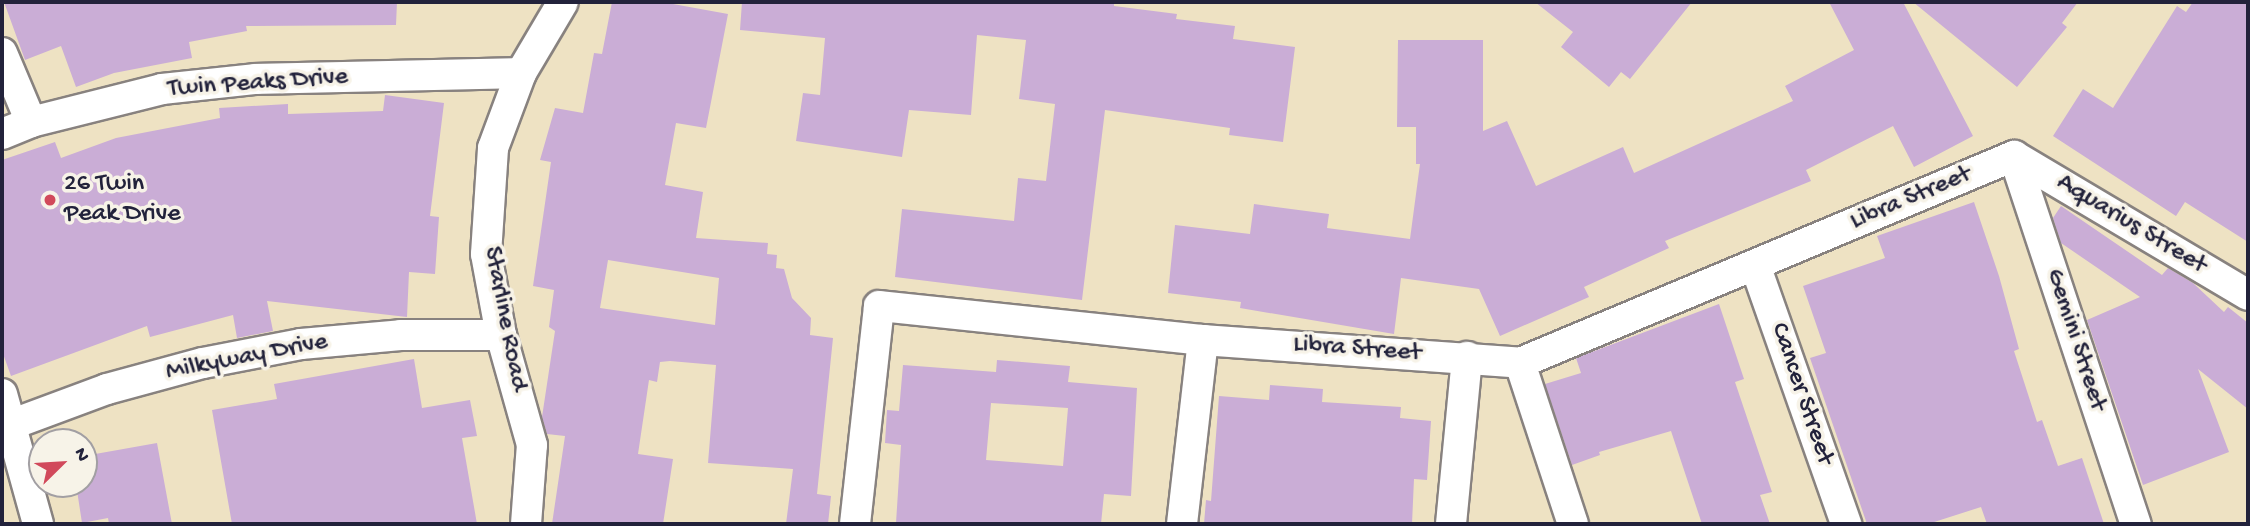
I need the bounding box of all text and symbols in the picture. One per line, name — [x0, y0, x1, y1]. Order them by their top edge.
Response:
street label: Twin Peaks Drive — [167, 62, 349, 106]
street label: Libra Street — [1846, 160, 1976, 238]
street label: Aquarius Street — [2050, 168, 2212, 282]
place label: 26 Twin Peak Drive — [64, 169, 181, 230]
marker: 26 Twin Peak Drive — [42, 192, 58, 208]
street label: Starline Road — [475, 244, 533, 394]
street label: Gemini Street — [2037, 265, 2113, 415]
street label: Cancer Street — [1762, 319, 1840, 469]
street label: Milkyway Drive — [164, 327, 330, 389]
street label: Libra Street — [1292, 330, 1422, 370]
north arrow — [28, 428, 98, 498]
text: N — [68, 445, 94, 465]

